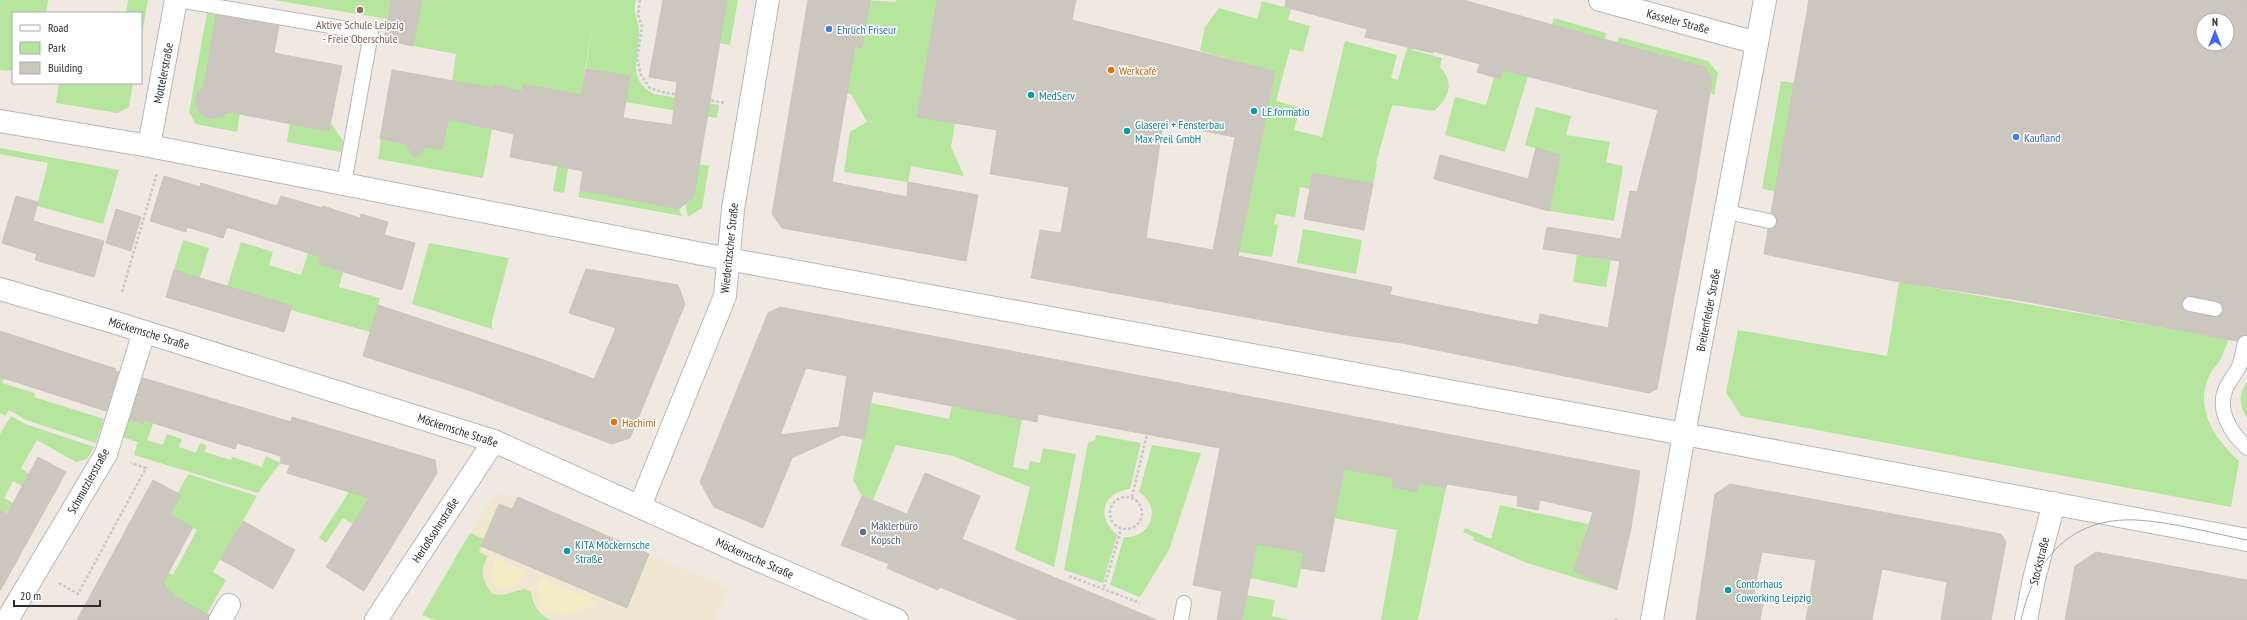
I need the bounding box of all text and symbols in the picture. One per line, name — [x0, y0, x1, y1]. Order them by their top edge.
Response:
marker: Aktive Schule Leipzig - Freie Oberschule — [355, 5, 365, 15]
street label: Kasseler Straße — [1645, 5, 1711, 37]
legend — [12, 12, 142, 84]
north arrow — [2195, 12, 2235, 52]
text: N — [2212, 15, 2218, 29]
place label: Aktive Schule Leipzig - Freie Oberschule — [316, 17, 404, 46]
text: Road — [48, 20, 68, 35]
place label: Ehrlich Friseur — [837, 22, 897, 37]
marker: Ehrlich Friseur — [824, 24, 834, 34]
text: Park — [48, 40, 66, 55]
street label: Mottelerstraße — [150, 41, 176, 105]
text: Building — [48, 60, 83, 75]
place label: Werkcafé — [1119, 63, 1156, 78]
marker: Werkcafé — [1106, 65, 1116, 75]
place label: MedServ — [1039, 88, 1075, 103]
marker: MedServ — [1026, 90, 1036, 100]
place label: LE.formatio — [1262, 104, 1309, 119]
marker: LE.formatio — [1249, 106, 1259, 116]
place label: Glaserei + Fensterbau Max Preil GmbH — [1135, 117, 1224, 146]
marker: Glaserei + Fensterbau Max Preil GmbH — [1122, 126, 1132, 136]
place label: Kaufland — [2024, 130, 2061, 145]
marker: Kaufland — [2011, 132, 2021, 142]
street label: Wiederitzscher Straße — [717, 202, 741, 294]
street label: Breitenfelder Straße — [1693, 267, 1723, 353]
street label: Möckernsche Straße — [107, 314, 191, 352]
street label: Möckernsche Straße — [416, 410, 500, 450]
place label: Hachimi — [622, 415, 656, 430]
marker: Hachimi — [609, 417, 619, 427]
street label: Schmutzlerstraße — [64, 446, 112, 516]
street label: Herloßsohnstraße — [408, 495, 462, 565]
place label: Maklerbüro Kopsch — [871, 518, 918, 547]
marker: Maklerbüro Kopsch — [858, 527, 868, 537]
street label: Möckernsche Straße — [714, 534, 796, 582]
street label: Stockstraße — [2026, 536, 2052, 586]
place label: KITA Möckernsche Straße — [575, 537, 650, 566]
marker: KITA Möckernsche Straße — [562, 546, 572, 556]
place label: Contorhaus Coworking Leipzig — [1736, 576, 1811, 605]
scale bar — [14, 582, 100, 608]
marker: Contorhaus Coworking Leipzig — [1723, 585, 1733, 595]
text: 20 m — [20, 588, 41, 603]

